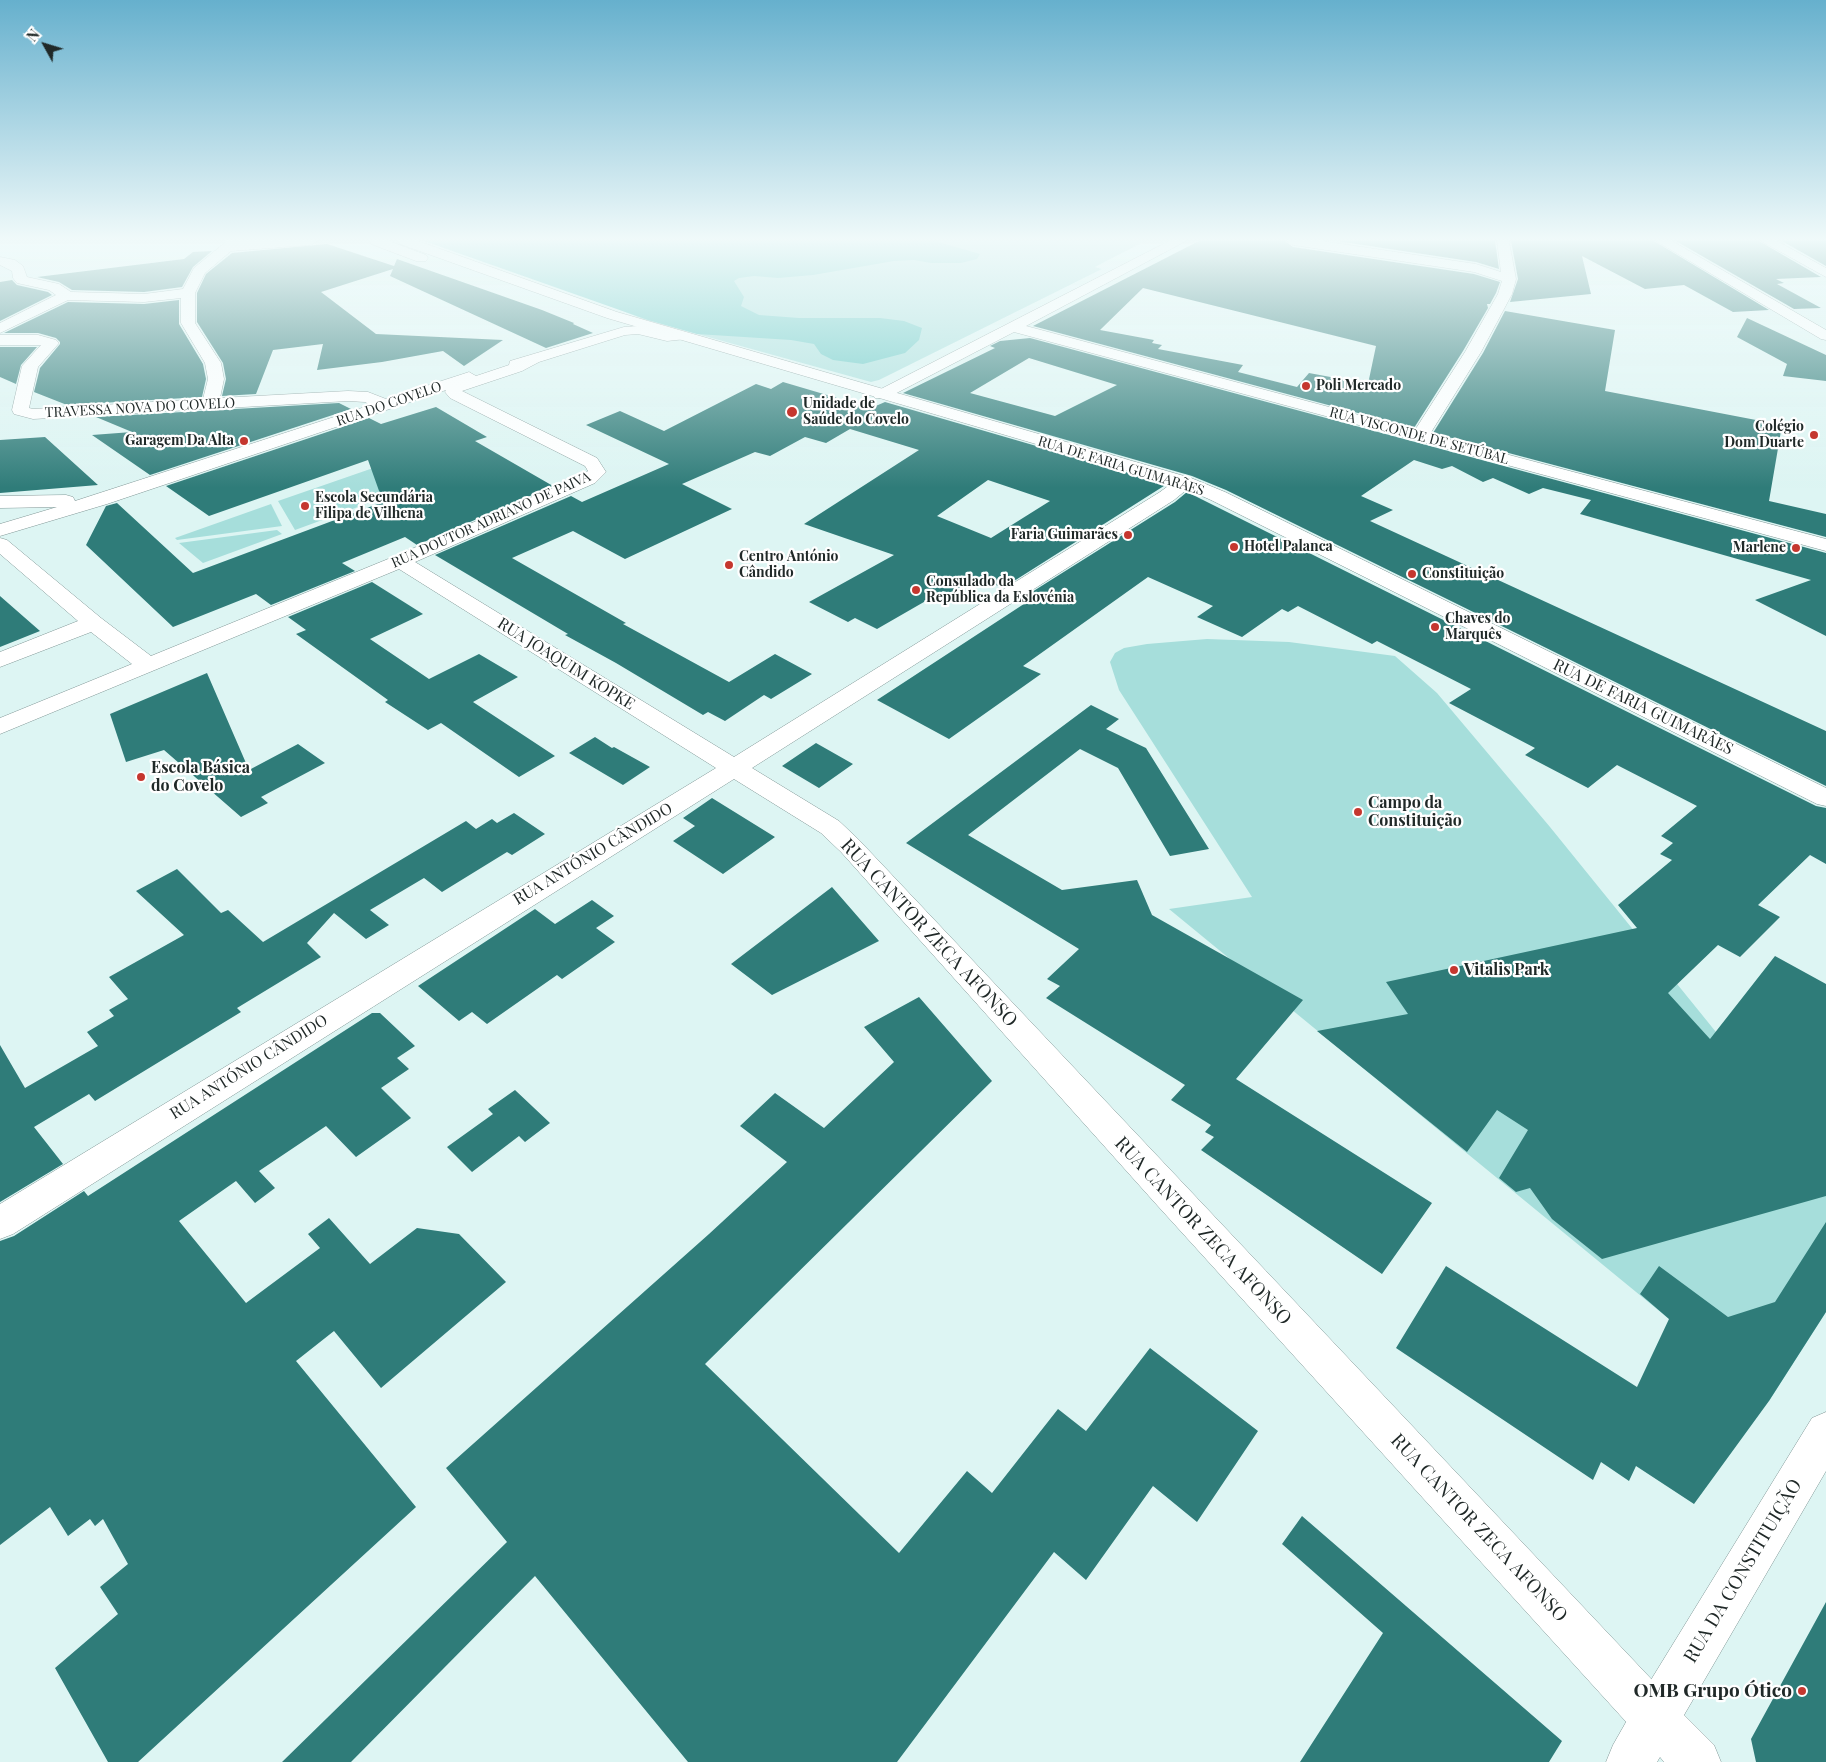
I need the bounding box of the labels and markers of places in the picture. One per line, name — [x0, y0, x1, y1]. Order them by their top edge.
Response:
place label: Poli Mercado — [1316, 378, 1401, 394]
marker: Poli Mercado — [1300, 380, 1312, 392]
place label: Unidade de Saúde do Covelo — [803, 396, 909, 428]
marker: Unidade de Saúde do Covelo — [785, 405, 799, 419]
place label: Colégio Dom Duarte — [1724, 419, 1804, 452]
marker: Colégio Dom Duarte — [1808, 429, 1820, 441]
place label: Garagem Da Alta — [125, 433, 234, 449]
marker: Garagem Da Alta — [238, 435, 250, 447]
place label: Escola Secundária Filipa de Vilhena — [315, 490, 433, 522]
marker: Escola Secundária Filipa de Vilhena — [299, 500, 311, 512]
place label: Faria Guimarães — [1011, 527, 1118, 543]
marker: Faria Guimarães — [1122, 529, 1134, 541]
place label: Hotel Palanca — [1244, 539, 1333, 555]
place label: Marlene — [1733, 540, 1786, 556]
marker: Hotel Palanca — [1228, 541, 1240, 553]
marker: Marlene — [1790, 542, 1802, 554]
place label: Centro António Cândido — [739, 549, 839, 582]
marker: Centro António Cândido — [723, 559, 735, 571]
place label: Constituição — [1422, 566, 1504, 582]
marker: Constituição — [1406, 568, 1418, 580]
place label: Consulado da República da Eslovénia — [926, 574, 1074, 606]
marker: Consulado da República da Eslovénia — [910, 584, 922, 596]
place label: Chaves do Marquês — [1445, 611, 1510, 644]
marker: Chaves do Marquês — [1429, 621, 1441, 633]
place label: Escola Básica do Covelo — [151, 758, 250, 796]
marker: Escola Básica do Covelo — [135, 771, 147, 783]
place label: Campo da Constituição — [1368, 793, 1462, 831]
marker: Campo da Constituição — [1352, 806, 1364, 818]
place label: Vitalis Park — [1464, 960, 1549, 980]
marker: Vitalis Park — [1448, 964, 1460, 976]
place label: OMB Grupo Ótico — [1633, 1680, 1792, 1702]
marker: OMB Grupo Ótico — [1796, 1685, 1808, 1697]

